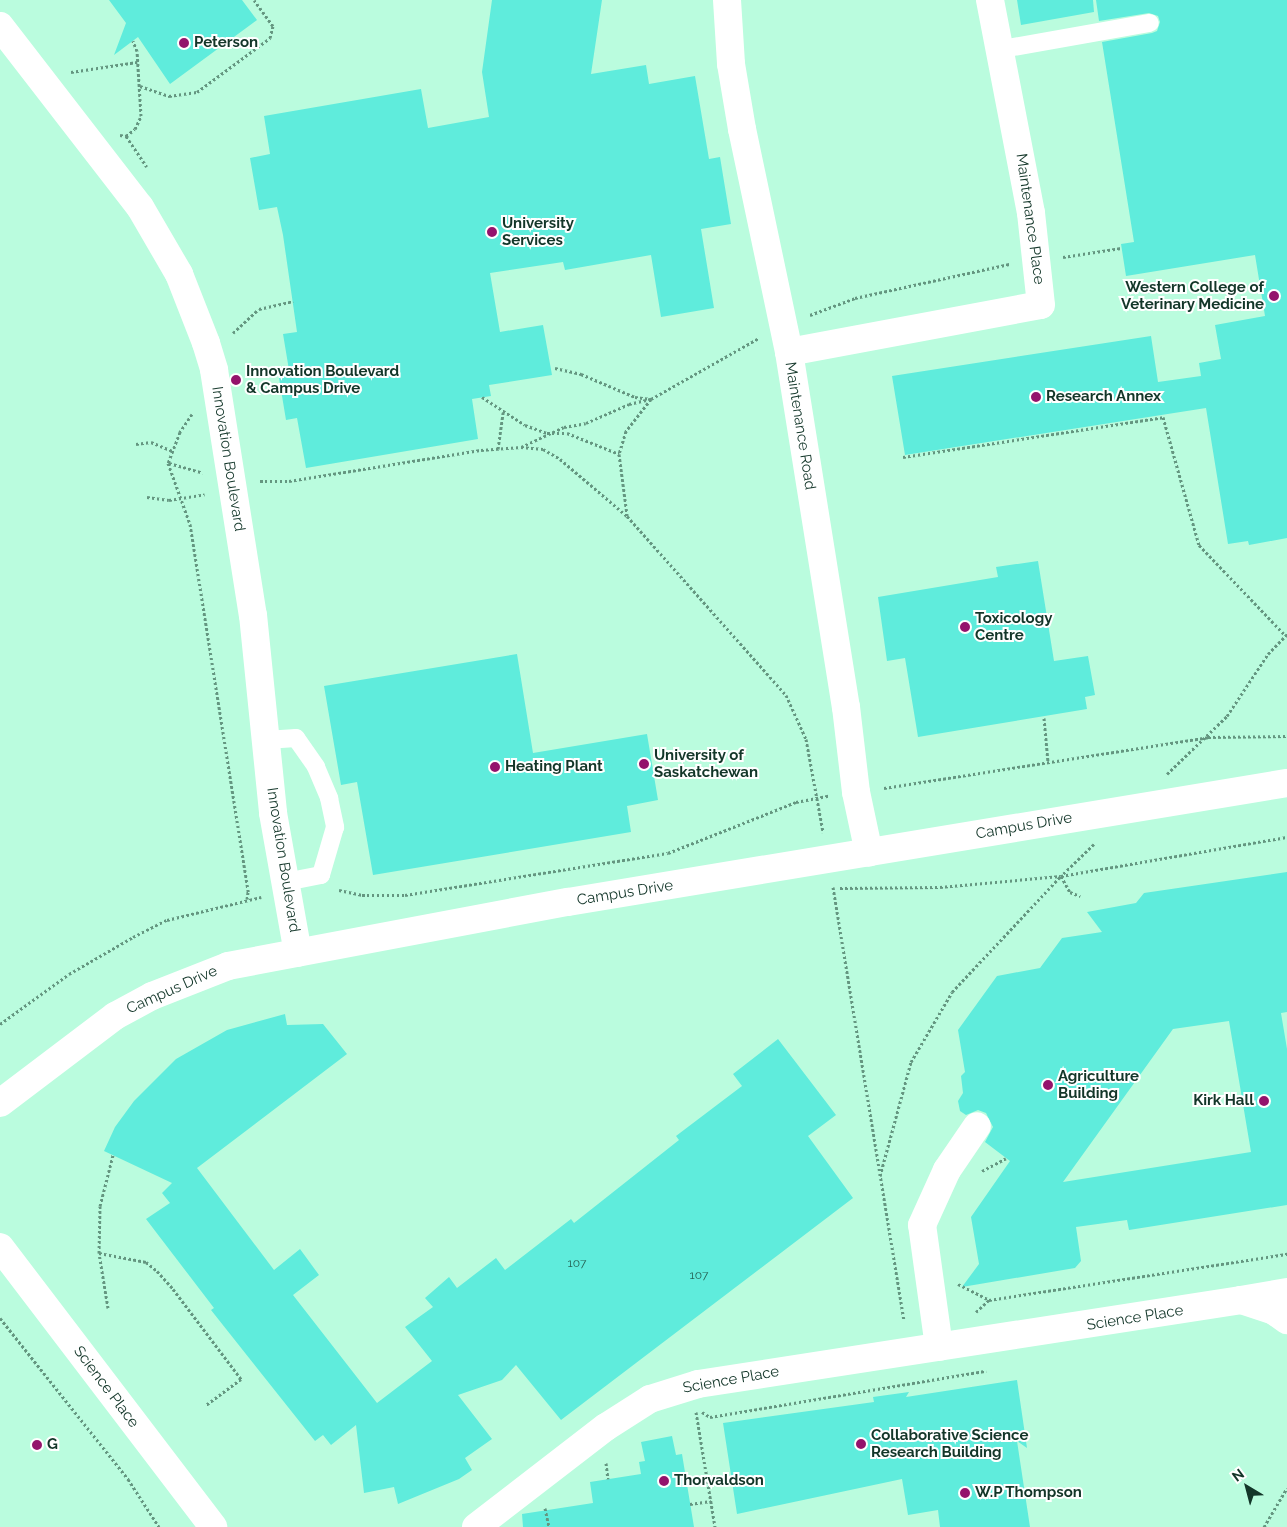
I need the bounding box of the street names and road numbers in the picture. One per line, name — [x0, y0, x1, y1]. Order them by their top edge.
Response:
street label: Maintenance Place — [1012, 152, 1048, 286]
street label: Maintenance Road — [781, 361, 819, 491]
street label: Innovation Boulevard — [208, 385, 248, 533]
street label: Innovation Boulevard — [263, 786, 303, 934]
street label: Campus Drive — [975, 809, 1073, 843]
street label: Campus Drive — [576, 877, 674, 909]
street label: Campus Drive — [124, 962, 220, 1018]
street label: Science Place — [1085, 1301, 1185, 1335]
street label: Science Place — [69, 1343, 143, 1431]
street label: Science Place — [681, 1363, 781, 1397]

